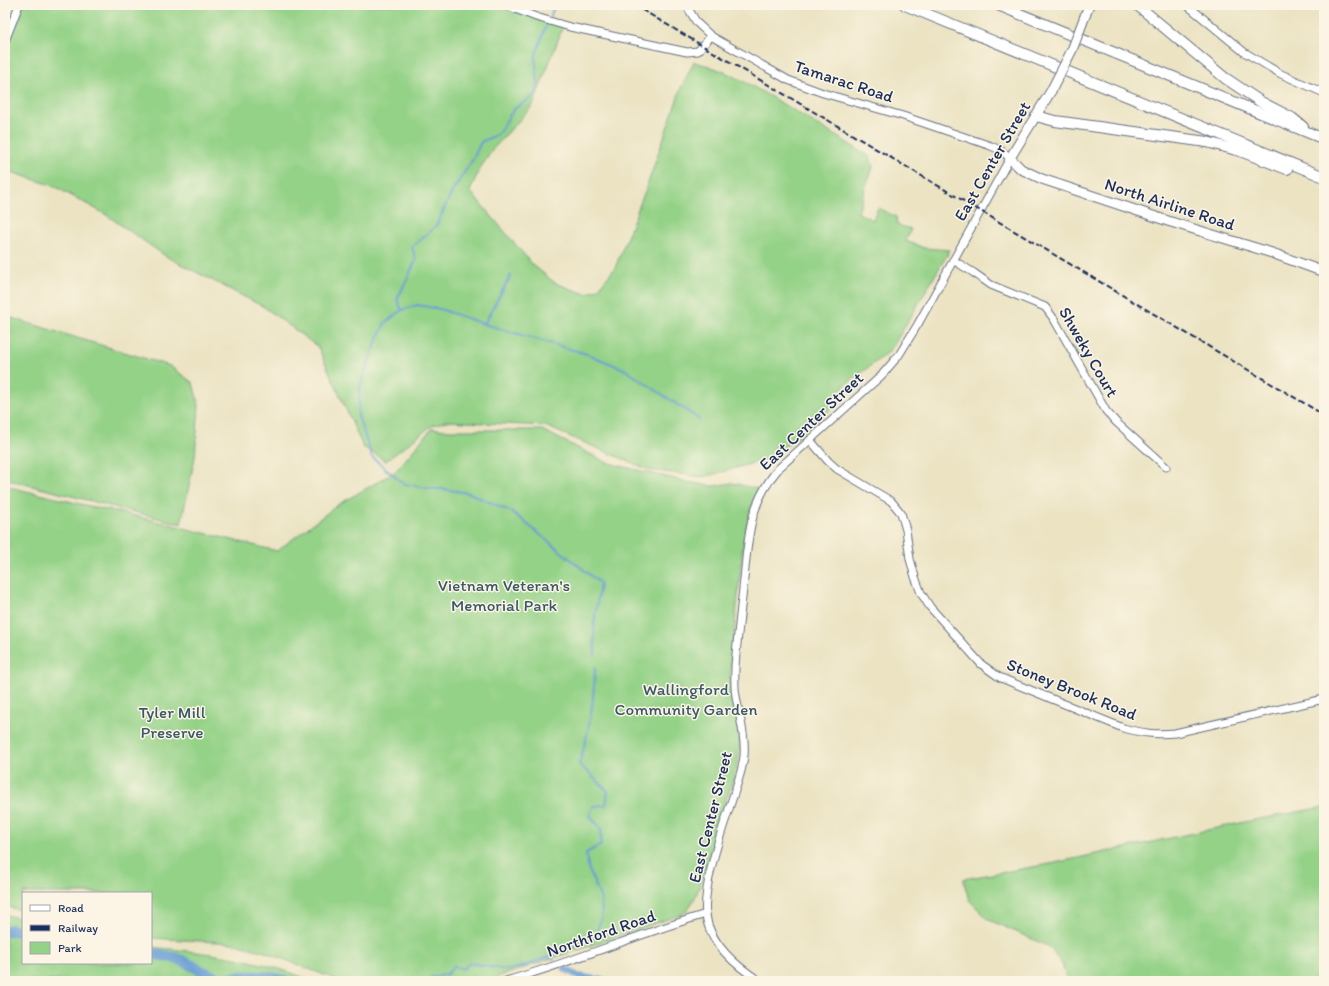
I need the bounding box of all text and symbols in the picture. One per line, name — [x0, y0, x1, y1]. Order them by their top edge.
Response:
street label: Tamarac Road — [792, 56, 897, 107]
street label: East Center Street — [950, 97, 1035, 224]
street label: North Airline Road — [1102, 173, 1238, 235]
street label: Shweky Court — [1055, 303, 1123, 401]
street label: East Center Street — [755, 367, 868, 474]
park label: Vietnam Veteran's Memorial Park — [438, 575, 570, 615]
street label: Stoney Brook Road — [1004, 654, 1141, 724]
park label: Wallingford Community Garden — [615, 679, 757, 719]
park label: Tyler Mill Preserve — [139, 702, 206, 742]
street label: East Center Street — [684, 749, 736, 885]
legend — [22, 892, 152, 964]
text: Road — [58, 901, 84, 915]
street label: Northford Road — [544, 905, 659, 961]
text: Railway — [58, 921, 98, 935]
text: Park — [58, 941, 82, 955]

